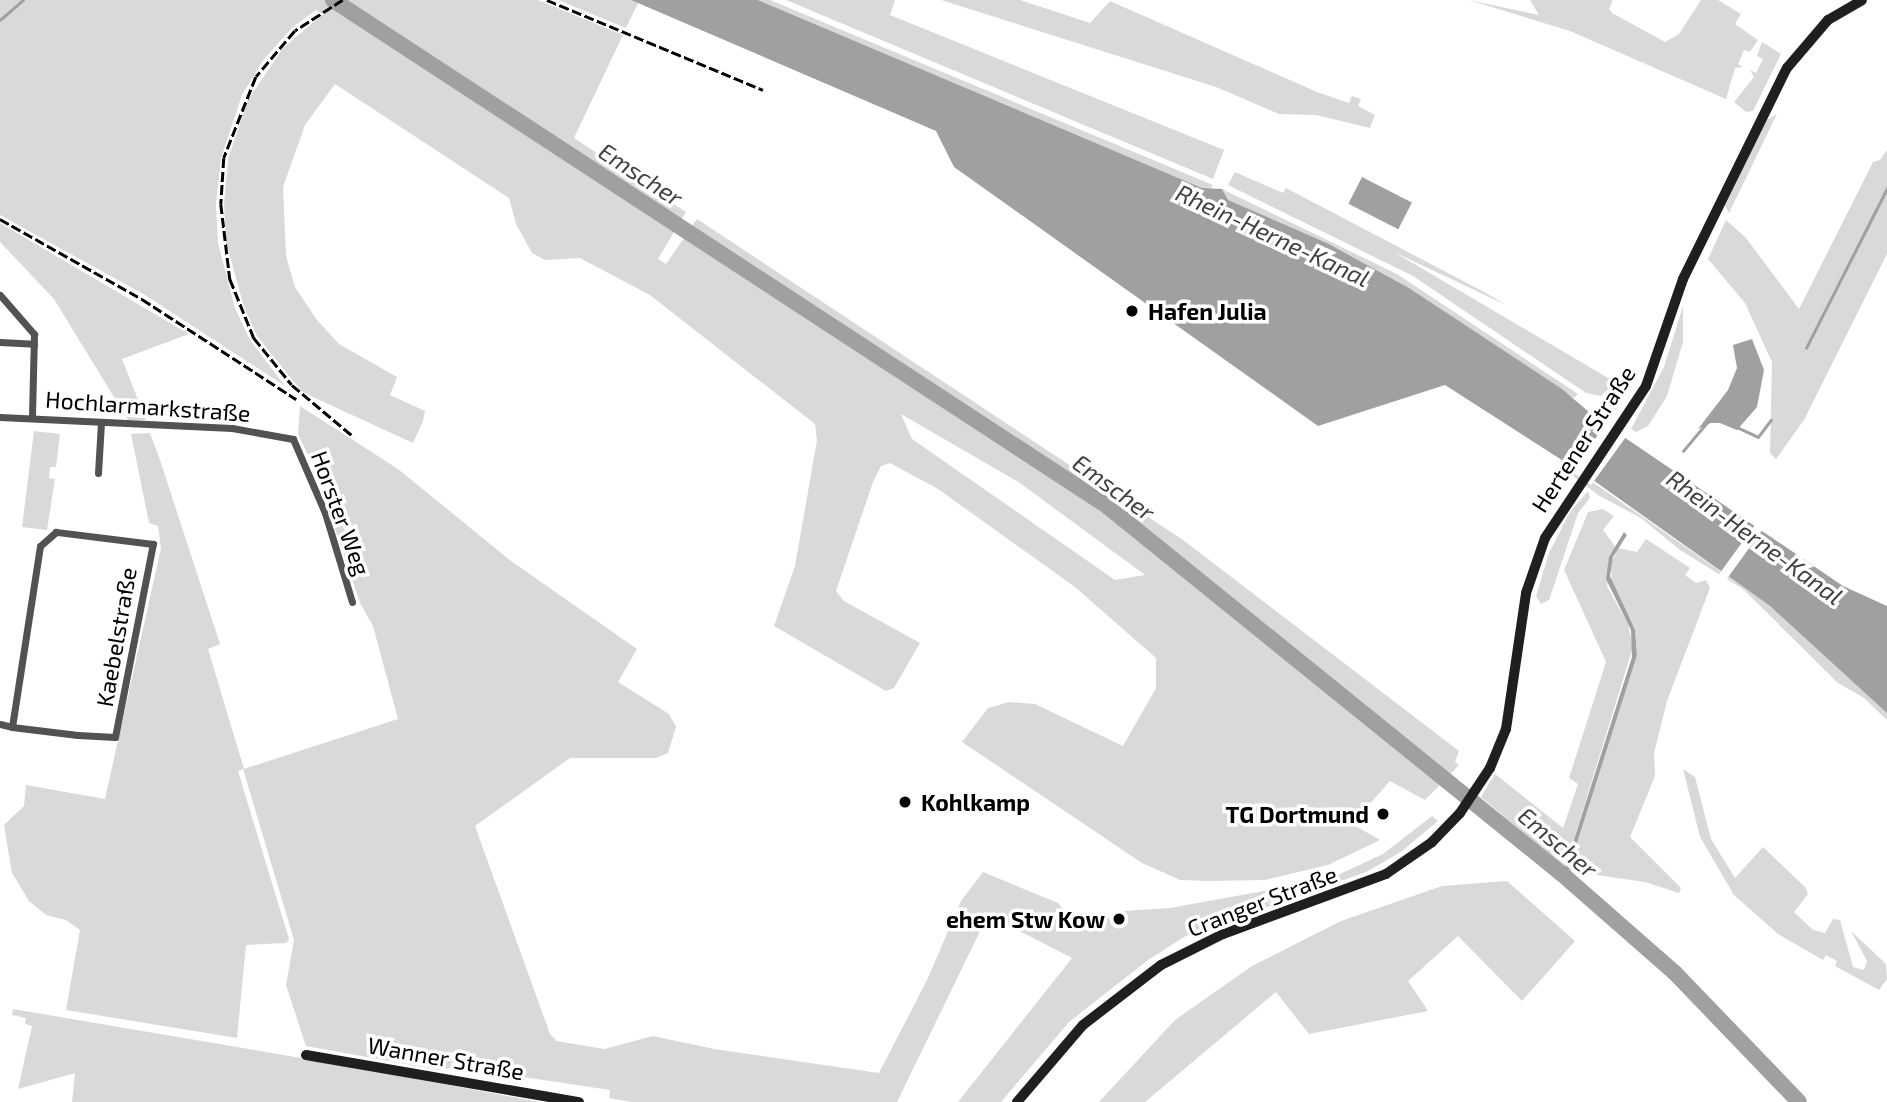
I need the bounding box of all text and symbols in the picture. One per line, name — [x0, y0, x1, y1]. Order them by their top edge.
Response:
water label: Emscher — [594, 136, 688, 212]
water label: Rhein-Herne-Kanal — [1172, 178, 1374, 292]
place label: Hafen Julia — [1148, 297, 1267, 325]
marker: Hafen Julia — [1122, 301, 1142, 321]
street label: Hertener Straße — [1525, 360, 1641, 518]
street label: Hochlarmarkstraße — [44, 385, 252, 427]
street label: Horster Weg — [306, 447, 376, 579]
water label: Emscher — [1067, 448, 1161, 526]
water label: Rhein-Herne-Kanal — [1661, 464, 1849, 610]
street label: Kaebelstraße — [90, 565, 142, 709]
place label: Kohlkamp — [921, 788, 1030, 816]
marker: Kohlkamp — [895, 792, 915, 812]
place label: TG Dortmund — [1226, 800, 1369, 828]
water label: Emscher — [1513, 801, 1603, 883]
marker: TG Dortmund — [1375, 806, 1391, 822]
street label: Cranger Straße — [1183, 860, 1341, 942]
place label: ehem Stw Kow — [945, 905, 1105, 933]
marker: ehem Stw Kow — [1111, 911, 1127, 927]
street label: Wanner Straße — [365, 1031, 527, 1085]

